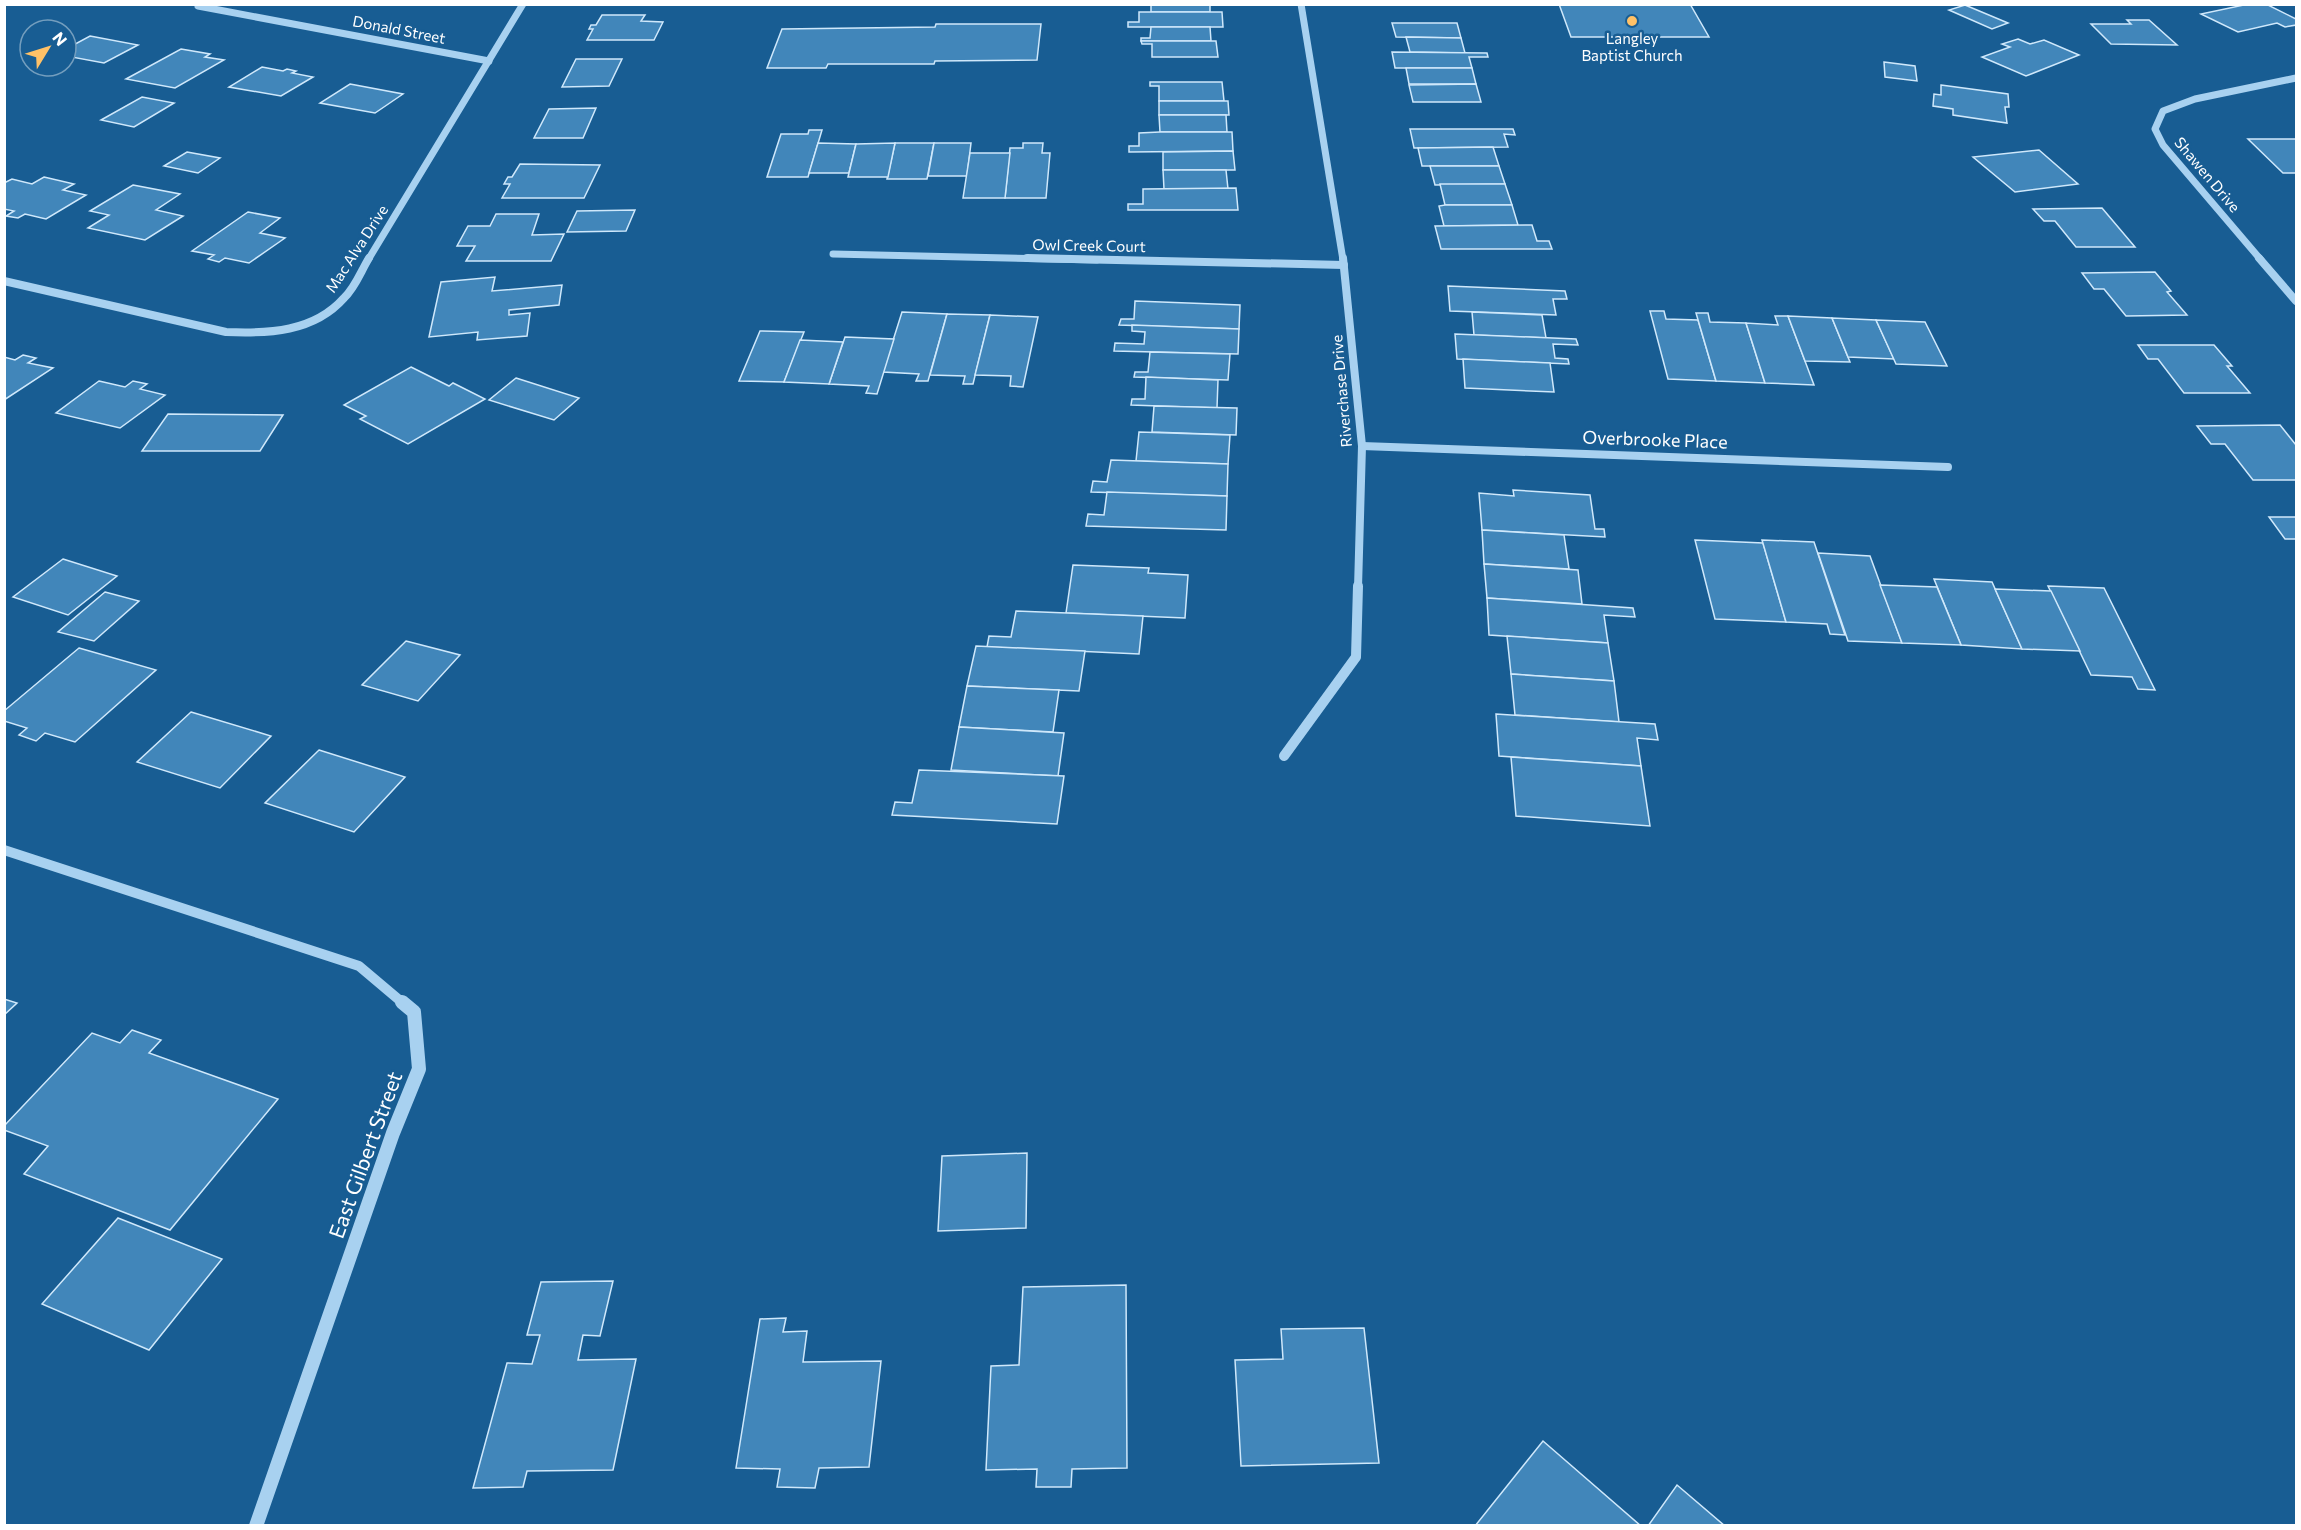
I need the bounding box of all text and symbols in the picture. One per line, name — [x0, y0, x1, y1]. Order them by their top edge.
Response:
street label: Donald Street — [351, 11, 447, 47]
marker: Langley Baptist Church — [1625, 14, 1639, 28]
north arrow — [18, 18, 78, 78]
text: N — [49, 28, 71, 49]
place label: Langley Baptist Church — [1581, 29, 1683, 64]
street label: Shawen Drive — [2171, 133, 2244, 216]
street label: Mac Alva Drive — [321, 201, 391, 296]
street label: Owl Creek Court — [1032, 235, 1146, 255]
street label: Riverchase Drive — [1327, 334, 1355, 448]
street label: Overbrooke Place — [1582, 425, 1728, 453]
street label: East Gilbert Street — [323, 1068, 406, 1241]

